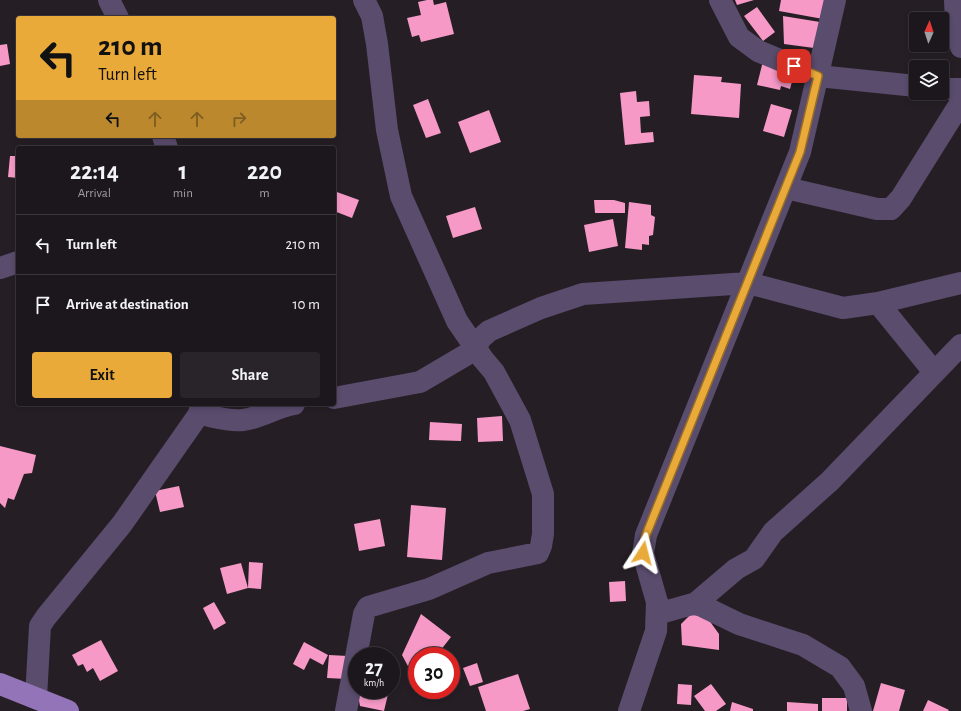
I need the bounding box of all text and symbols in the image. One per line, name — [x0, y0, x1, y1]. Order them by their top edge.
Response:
north arrow — [909, 12, 949, 52]
map controls — [909, 12, 949, 100]
icon: left — [32, 32, 84, 84]
text: 210 m — [98, 33, 163, 61]
pin — [777, 49, 811, 83]
icon: arrive — [783, 55, 805, 77]
button: layers — [909, 60, 949, 100]
text: Turn left — [98, 66, 157, 84]
icon: left — [102, 108, 124, 130]
icon: ahead — [144, 108, 166, 130]
icon: ahead — [186, 108, 208, 130]
icon: right — [228, 108, 250, 130]
text: 22:14 — [70, 160, 119, 184]
text: 1 — [179, 160, 187, 184]
text: 220 — [247, 160, 282, 184]
text: Arrival — [78, 187, 111, 200]
text: min — [173, 187, 193, 200]
text: m — [259, 187, 270, 200]
icon: left — [32, 234, 54, 256]
text: Turn left — [66, 237, 117, 252]
text: 210 m — [286, 237, 320, 252]
icon: arrive — [32, 294, 54, 316]
text: Arrive at destination — [66, 297, 189, 312]
text: 10 m — [292, 297, 320, 312]
button: Exit — [32, 352, 172, 398]
button: Share — [180, 352, 320, 398]
position arrow — [622, 532, 664, 574]
speed limit sign: 30 — [408, 647, 460, 699]
text: 27 — [365, 658, 383, 678]
text: km/h — [364, 678, 384, 688]

